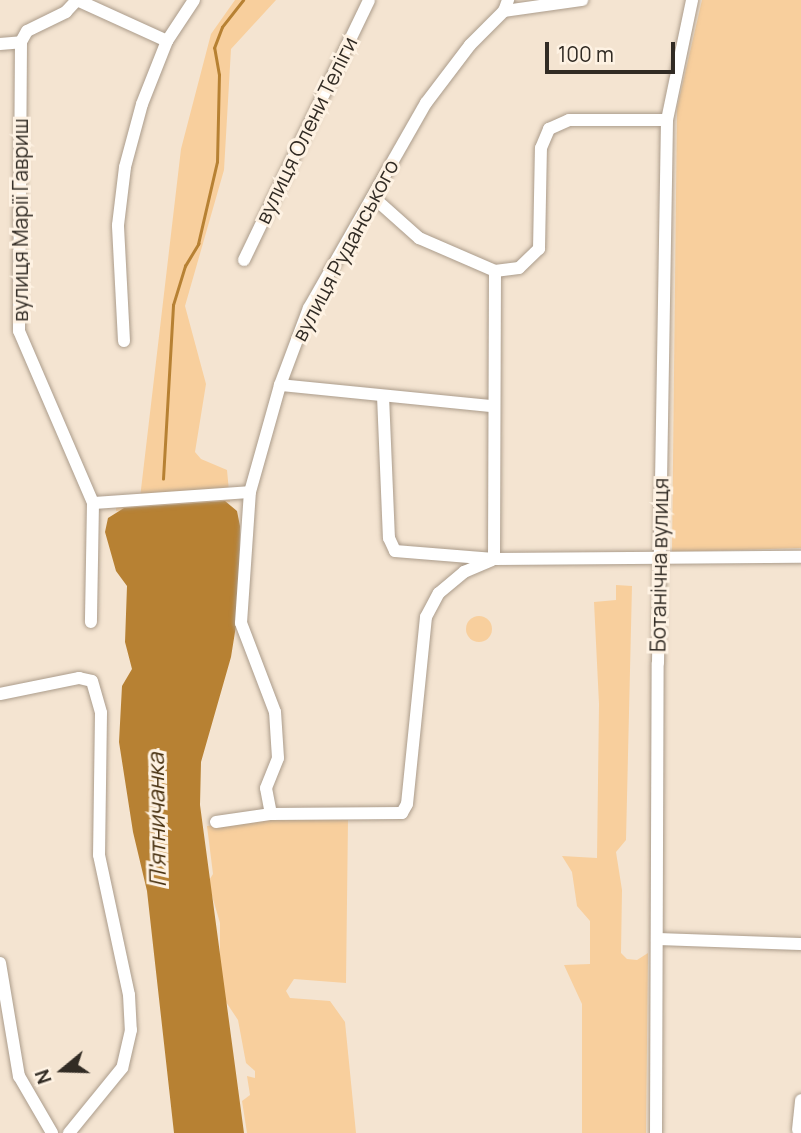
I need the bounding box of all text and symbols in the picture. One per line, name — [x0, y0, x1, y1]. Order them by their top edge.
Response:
scale bar — [549, 28, 678, 72]
street label: вулиця Олени Теліги — [250, 32, 362, 228]
text: 100 m — [558, 40, 614, 68]
street label: вулиця Марії Гавриш — [7, 118, 33, 322]
street label: вулиця Руданського — [286, 155, 404, 345]
street label: Ботанічна вулиця — [645, 478, 673, 652]
water label: П'ятничанка — [141, 753, 171, 887]
north arrow — [28, 1035, 98, 1105]
text: N — [29, 1066, 58, 1088]

